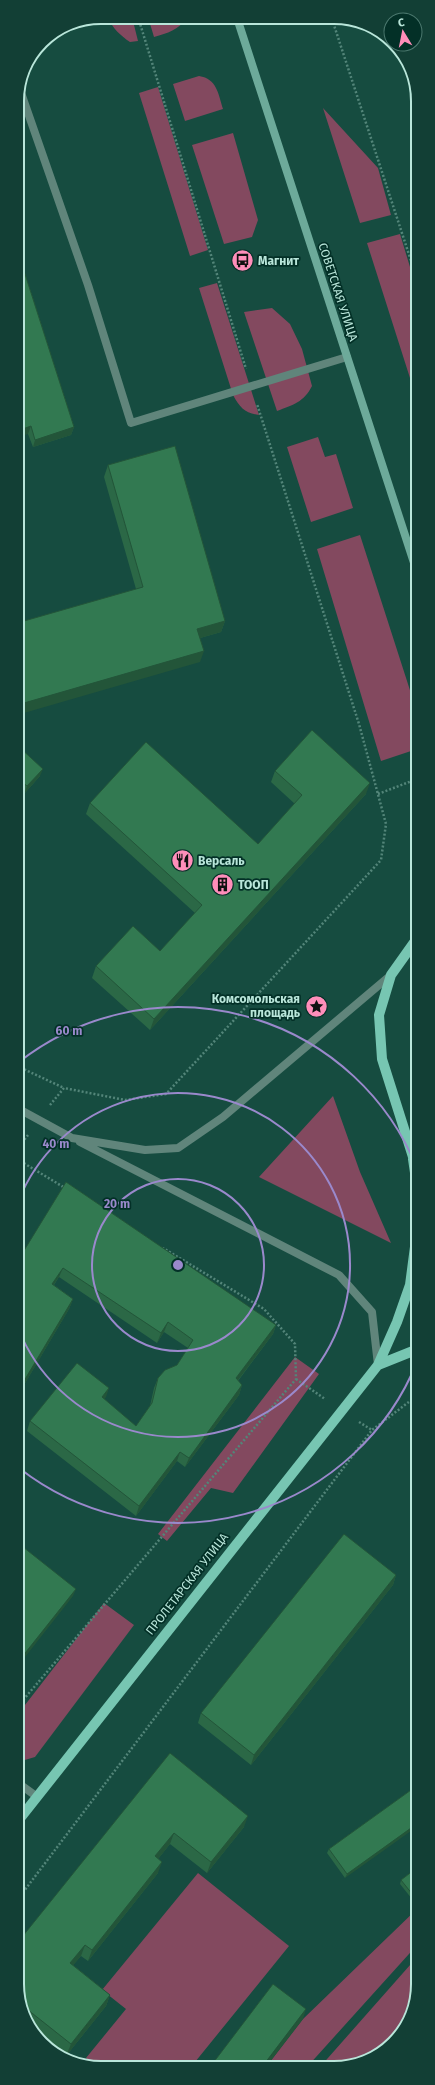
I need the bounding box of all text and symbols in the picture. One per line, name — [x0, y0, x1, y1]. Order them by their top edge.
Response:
north arrow — [383, 12, 423, 52]
text: С — [397, 16, 406, 30]
street label: СОВЕТСКАЯ УЛИЦА — [315, 241, 361, 343]
bus stop icon: Магнит — [230, 248, 256, 274]
place label: Магнит — [258, 254, 299, 268]
restaurant icon: Версаль — [169, 848, 195, 874]
place label: Версаль — [198, 854, 245, 868]
building icon: ТООП — [210, 872, 236, 898]
place label: ТООП — [238, 878, 269, 892]
place label: Комсомольская площадь — [212, 992, 301, 1020]
place icon: Комсомольская площадь — [303, 993, 329, 1019]
text: 60 m — [56, 1024, 82, 1038]
text: 40 m — [43, 1137, 69, 1151]
text: 20 m — [104, 1197, 130, 1211]
centre of rings — [171, 1258, 185, 1272]
street label: ПРОЛЕТАРСКАЯ УЛИЦА — [143, 1530, 231, 1638]

